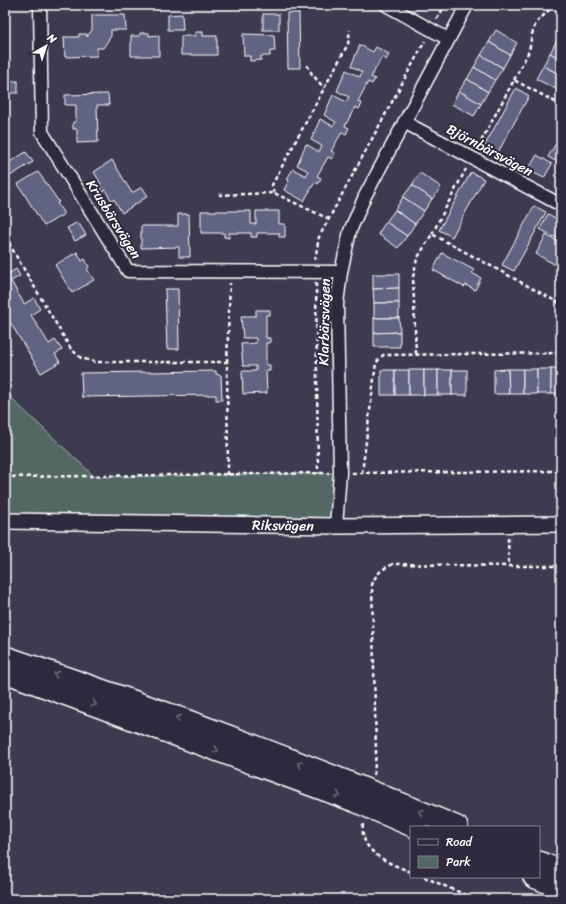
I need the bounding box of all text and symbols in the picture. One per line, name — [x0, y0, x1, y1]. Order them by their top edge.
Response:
north arrow — [26, 26, 66, 66]
text: N — [42, 28, 61, 49]
street label: Björnbärsvägen — [442, 117, 538, 184]
street label: Krusbärsvägen — [79, 174, 148, 265]
street label: Klarbärsvägen — [311, 278, 338, 366]
street label: Riksvägen — [252, 513, 314, 539]
one-way arrow — [53, 670, 60, 679]
one-way arrow — [91, 700, 98, 708]
one-way arrow — [175, 715, 182, 723]
one-way arrow — [213, 745, 220, 753]
one-way arrow — [297, 760, 304, 768]
one-way arrow — [334, 791, 341, 799]
one-way arrow — [417, 808, 424, 816]
legend — [410, 826, 540, 878]
text: Road — [446, 831, 473, 853]
text: Park — [446, 851, 471, 873]

